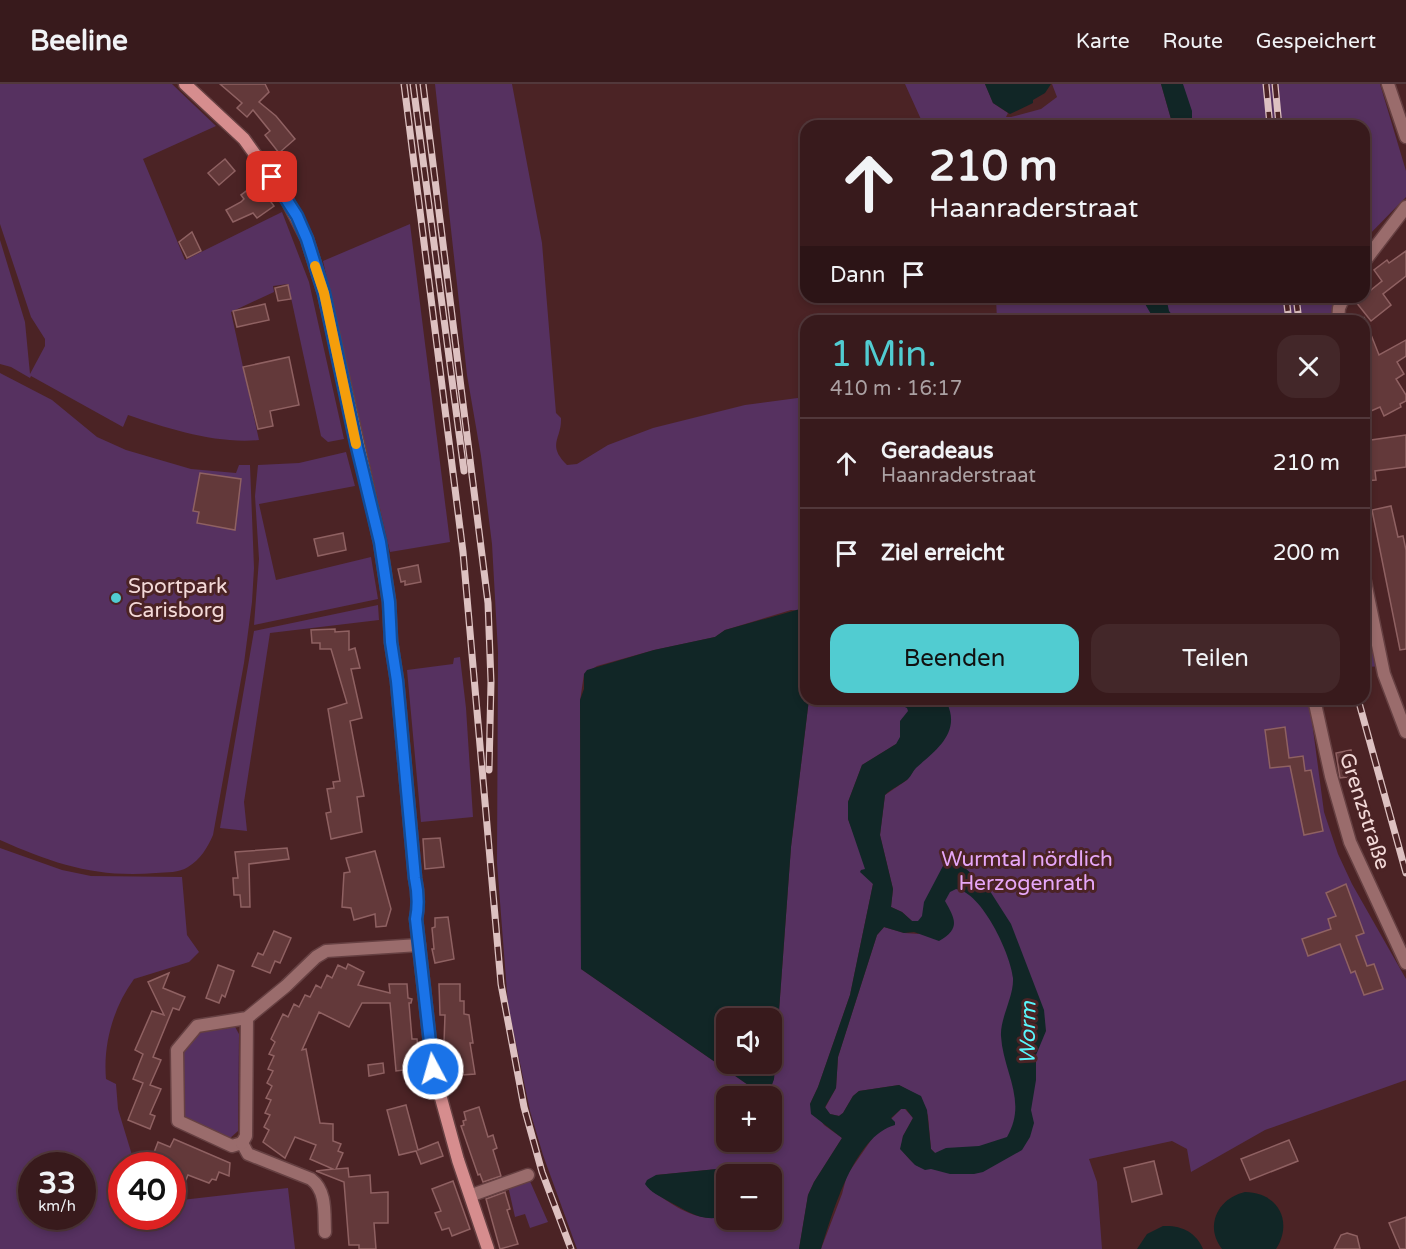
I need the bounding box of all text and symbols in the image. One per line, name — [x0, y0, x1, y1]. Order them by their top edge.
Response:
text: Beeline — [30, 24, 128, 58]
text: Karte — [1076, 29, 1130, 54]
text: Route — [1163, 29, 1223, 54]
text: Gespeichert — [1256, 29, 1376, 54]
text: 210 m — [929, 141, 1058, 192]
icon: ahead — [830, 144, 908, 222]
pin — [246, 151, 297, 202]
icon: arrive — [255, 160, 288, 193]
text: Haanraderstraat — [929, 192, 1138, 225]
icon: arrive — [897, 258, 930, 291]
text: Dann — [830, 262, 885, 288]
text: 1 Min. — [830, 333, 937, 376]
button: close — [1277, 335, 1340, 398]
text: 410 m · 16:17 — [830, 377, 962, 401]
text: Geradeaus — [881, 438, 993, 464]
icon: ahead — [830, 447, 863, 480]
text: 210 m — [1273, 450, 1340, 476]
text: Haanraderstraat — [881, 464, 1036, 488]
icon: arrive — [830, 537, 863, 570]
text: Ziel erreicht — [881, 540, 1004, 566]
text: 200 m — [1273, 540, 1340, 566]
place label: Sportpark Carisborg — [128, 574, 227, 623]
marker: Sportpark Carisborg — [109, 591, 123, 605]
button: Beenden — [830, 624, 1079, 693]
button: Teilen — [1091, 624, 1340, 693]
street label: Grenzstraße — [1334, 750, 1395, 873]
park label: Wurmtal nördlich Herzogenrath — [941, 847, 1113, 896]
water label: Worm — [1014, 1000, 1042, 1065]
map controls — [716, 1008, 782, 1230]
button: sound — [716, 1008, 782, 1074]
position arrow — [401, 1037, 465, 1101]
button: + — [716, 1086, 782, 1152]
speed limit sign: 40 — [108, 1152, 186, 1230]
button: − — [716, 1164, 782, 1230]
text: 33 — [38, 1165, 76, 1202]
text: km/h — [38, 1197, 76, 1215]

